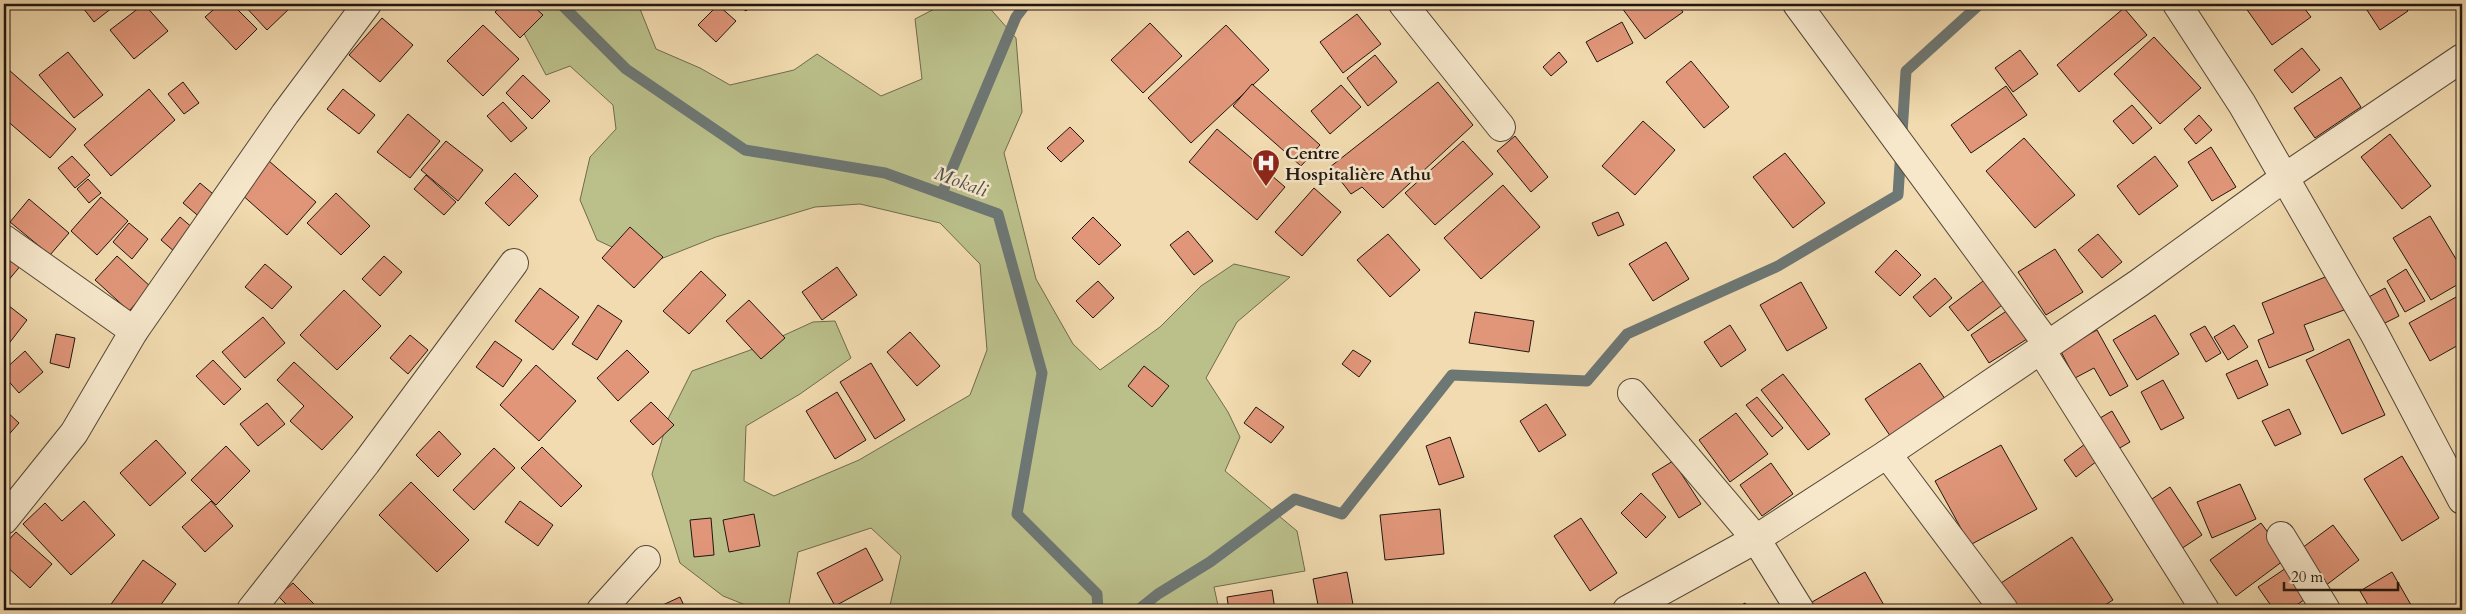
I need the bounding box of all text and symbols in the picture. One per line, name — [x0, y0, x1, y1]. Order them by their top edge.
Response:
place label: Centre Hospitalière Athu — [1285, 141, 1432, 187]
hospital icon: Centre Hospitalière Athu — [1251, 148, 1281, 187]
water label: Mokali — [931, 160, 992, 204]
scale bar — [2284, 559, 2397, 591]
text: 20 m — [2291, 567, 2323, 587]

